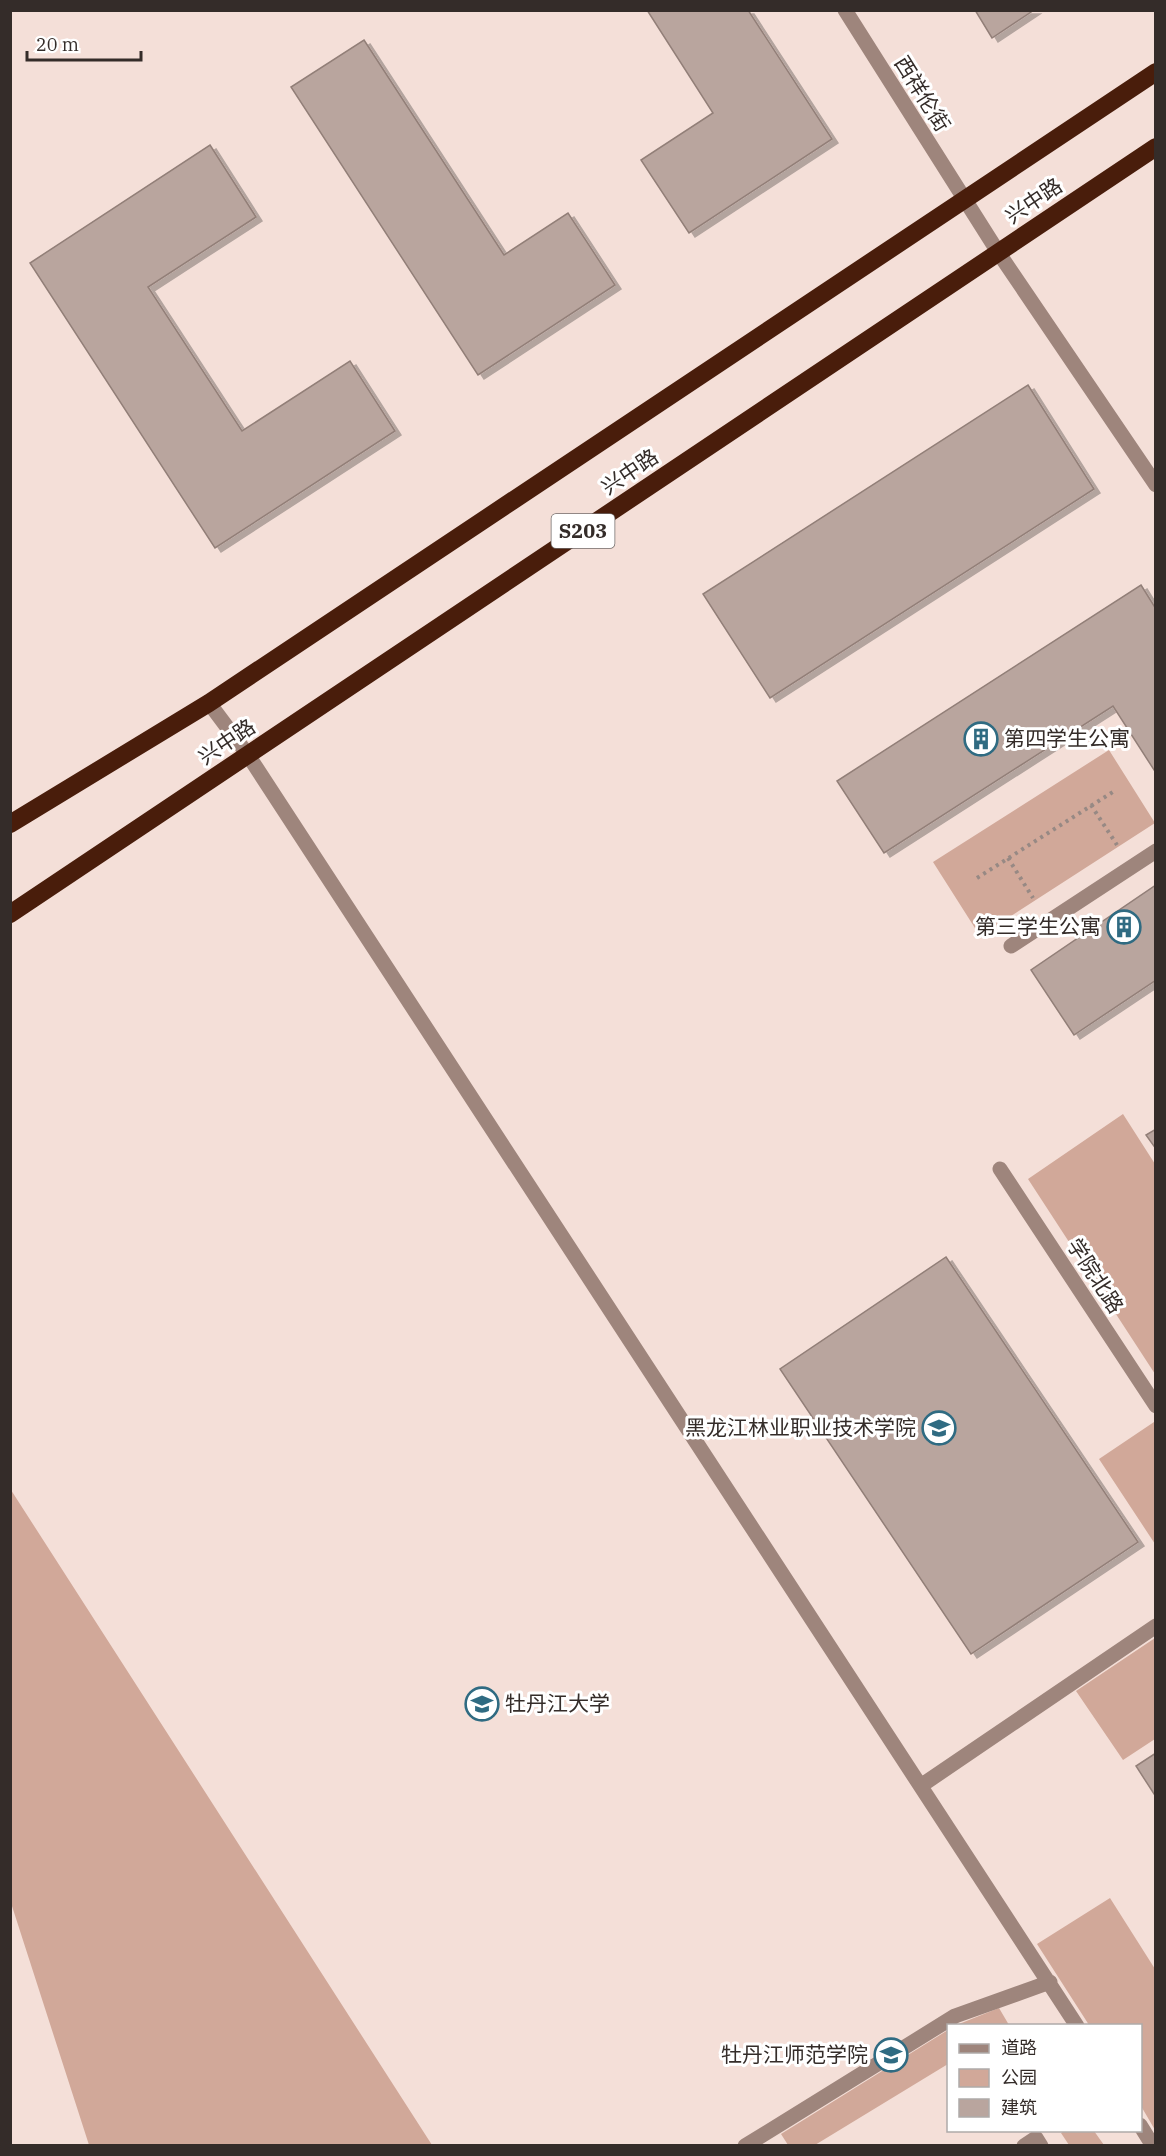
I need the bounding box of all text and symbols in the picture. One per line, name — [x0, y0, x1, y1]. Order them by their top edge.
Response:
scale bar — [27, 24, 141, 62]
text: 20 m — [36, 33, 79, 56]
street label: 西祥伦街 — [889, 50, 957, 137]
street label: 兴中路 — [999, 171, 1067, 229]
street label: 兴中路 — [595, 442, 663, 500]
road number: S203 — [552, 514, 614, 548]
street label: 兴中路 — [192, 712, 260, 770]
building icon: 第四学生公寓 — [963, 721, 999, 757]
place label: 第四学生公寓 — [1004, 724, 1130, 752]
building icon: 第三学生公寓 — [1106, 909, 1142, 945]
place label: 第三学生公寓 — [975, 912, 1101, 940]
street label: 学院北路 — [1061, 1233, 1130, 1318]
school or university icon: 黑龙江林业职业技术学院 — [921, 1410, 957, 1446]
place label: 黑龙江林业职业技术学院 — [685, 1413, 916, 1441]
school or university icon: 牡丹江大学 — [464, 1686, 500, 1722]
place label: 牡丹江大学 — [505, 1689, 610, 1717]
legend — [947, 2024, 1142, 2132]
text: 道路 — [1001, 2036, 1037, 2059]
school or university icon: 牡丹江师范学院 — [873, 2037, 909, 2073]
place label: 牡丹江师范学院 — [721, 2040, 868, 2068]
text: 公园 — [1001, 2066, 1037, 2089]
text: 建筑 — [1001, 2096, 1037, 2119]

